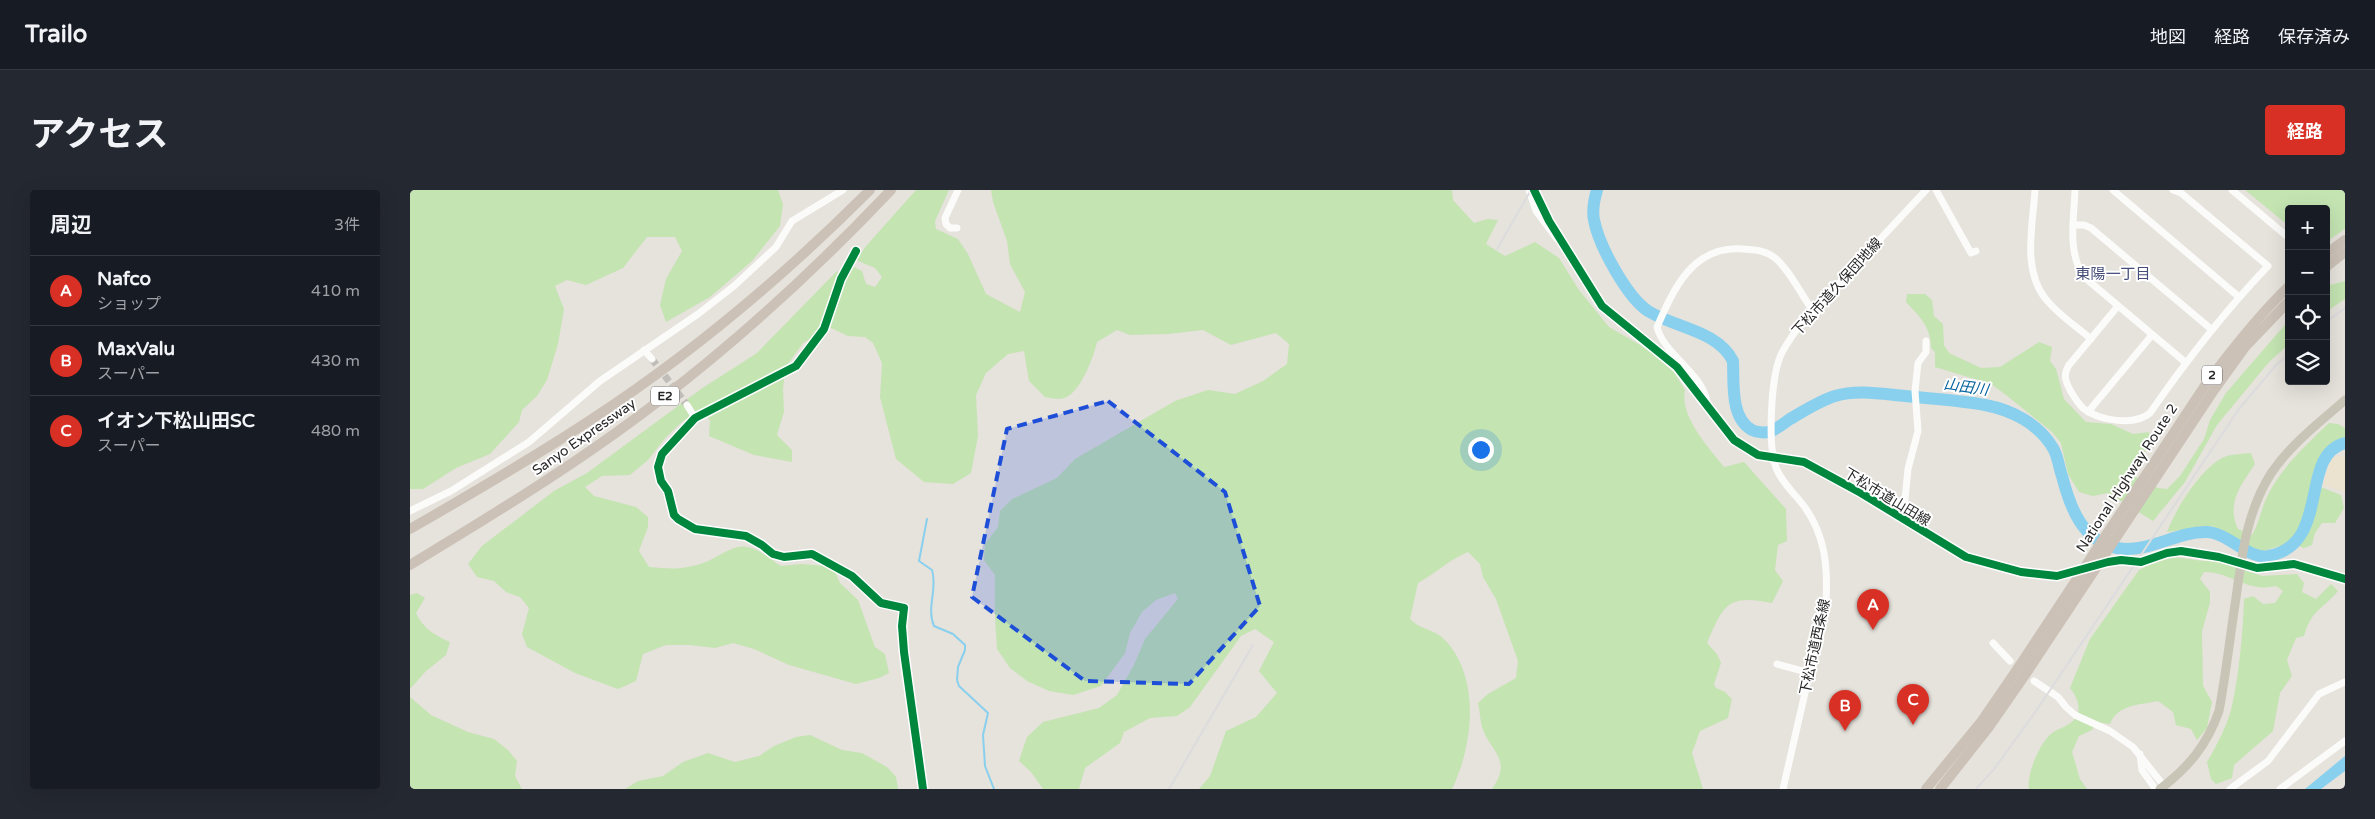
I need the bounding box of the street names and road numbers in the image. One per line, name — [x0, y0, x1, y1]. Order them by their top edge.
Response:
street label: 下松市道久保団地線 — [1789, 234, 1885, 340]
road number: 2 — [2202, 366, 2222, 384]
road number: E2 — [651, 387, 679, 406]
street label: Sanyo Expressway — [529, 395, 639, 479]
street label: National Highway Route 2 — [2073, 401, 2181, 555]
street label: 下松市道山田線 — [1841, 464, 1933, 530]
street label: 下松市道西条線 — [1796, 597, 1834, 697]

